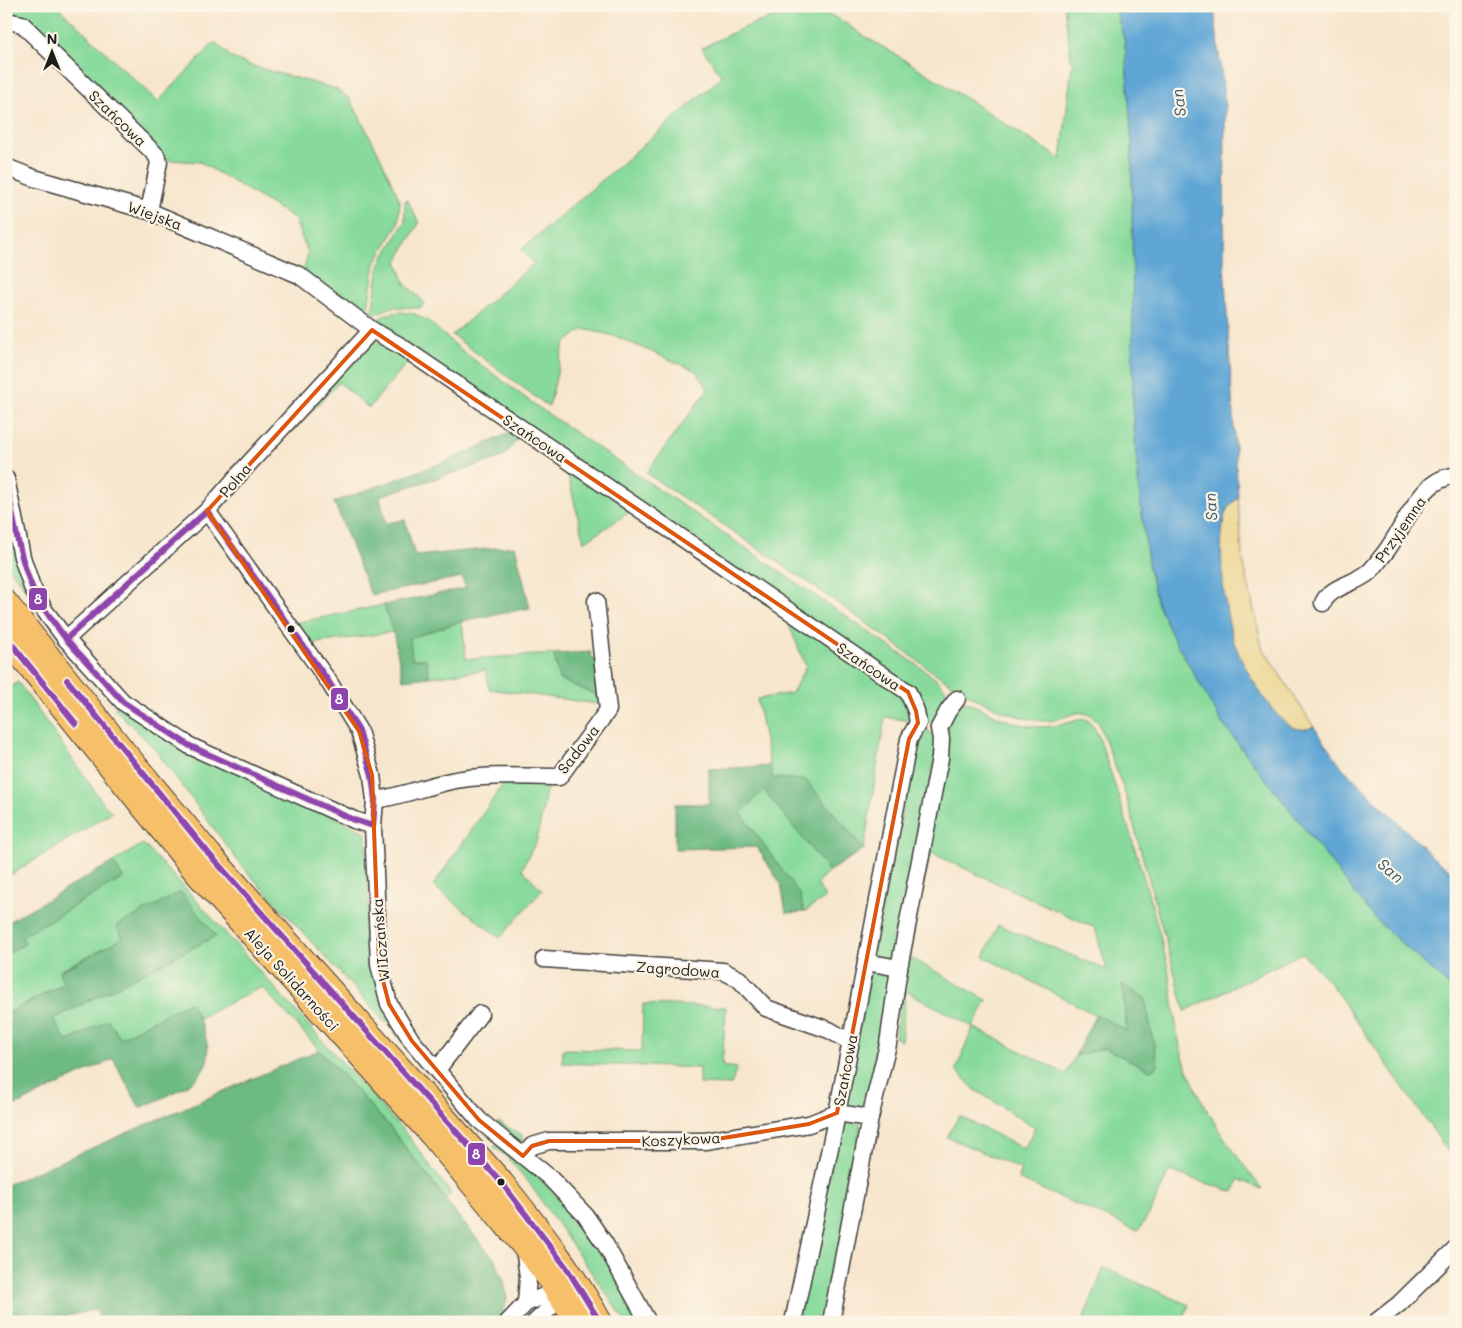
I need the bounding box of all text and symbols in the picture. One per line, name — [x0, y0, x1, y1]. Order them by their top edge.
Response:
north arrow — [28, 28, 78, 78]
text: N — [47, 29, 57, 48]
street label: Szańcowa — [85, 85, 151, 151]
water label: San — [1166, 88, 1190, 118]
street label: Wiejska — [125, 196, 185, 234]
street label: Szańcowa — [499, 409, 571, 467]
street label: Polna — [215, 459, 255, 501]
water label: San — [1199, 492, 1221, 522]
street label: Przyjemna — [1370, 492, 1430, 566]
line badge: 8 — [28, 587, 48, 611]
text: 8 — [34, 589, 43, 608]
unlabelled marker — [286, 624, 296, 634]
street label: Szańcowa — [833, 637, 905, 695]
line badge: 8 — [330, 687, 349, 711]
text: 8 — [335, 689, 344, 708]
street label: Sadowa — [553, 720, 603, 778]
water label: San — [1374, 853, 1409, 887]
street label: WiIczańska — [366, 897, 394, 983]
street label: Aleja Solidarności — [240, 923, 344, 1035]
street label: Zagrodowa — [635, 956, 721, 982]
street label: Szańcowa — [828, 1032, 862, 1108]
street label: Koszykowa — [641, 1127, 721, 1151]
line badge: 8 — [467, 1142, 486, 1166]
text: 8 — [472, 1144, 481, 1163]
unlabelled marker — [496, 1177, 506, 1187]

